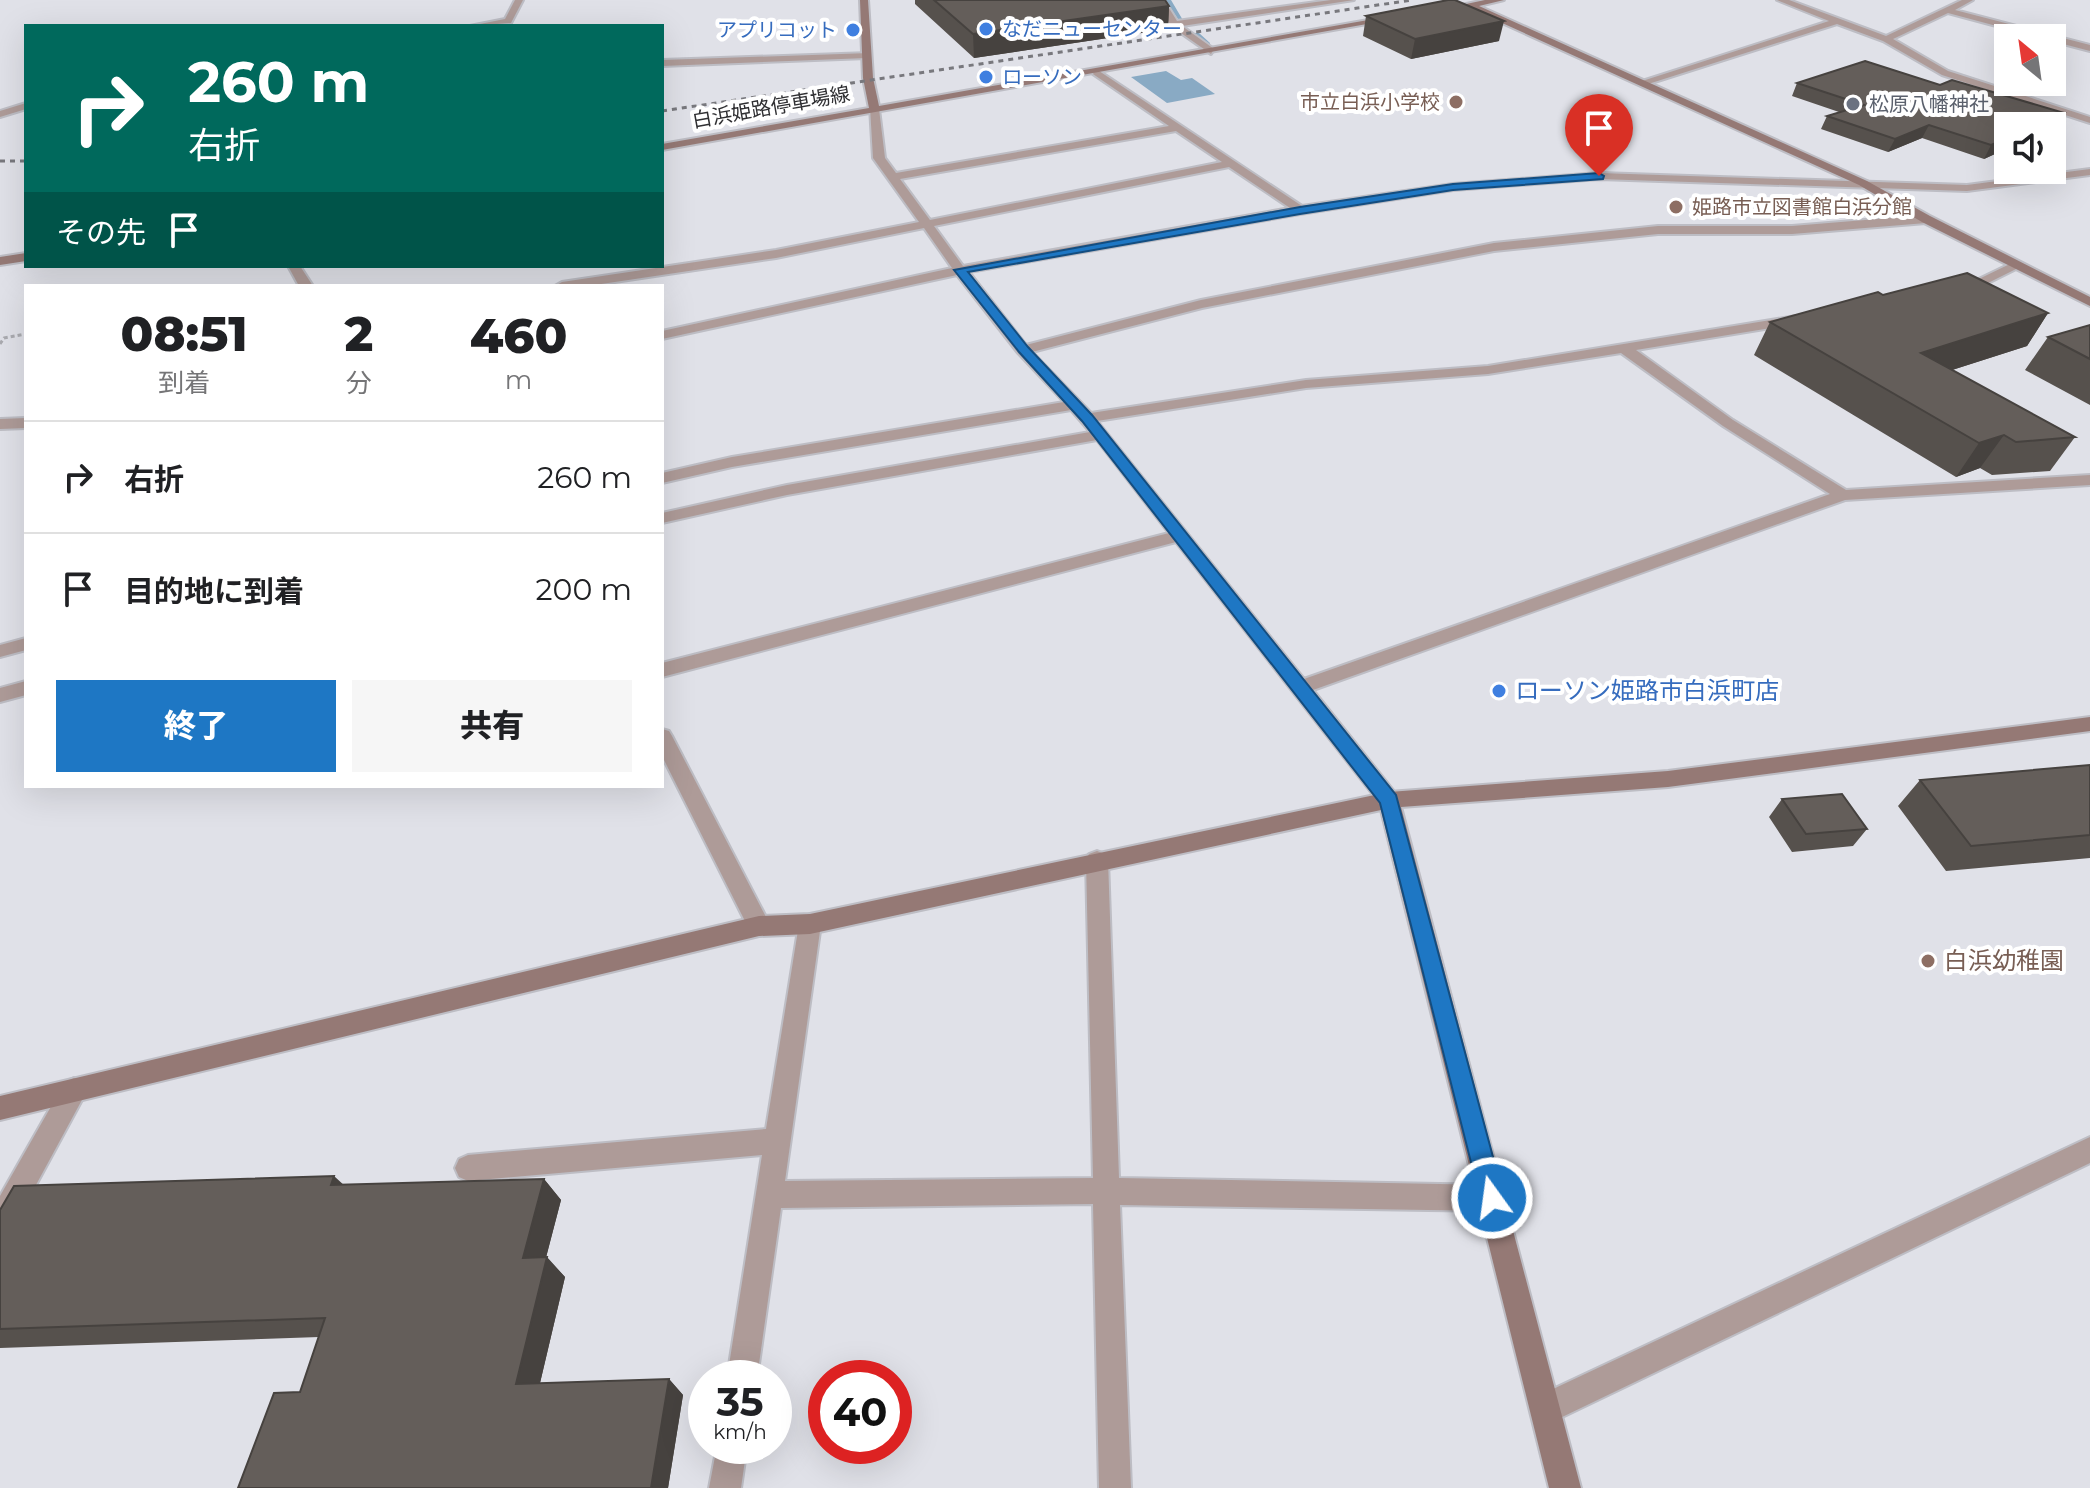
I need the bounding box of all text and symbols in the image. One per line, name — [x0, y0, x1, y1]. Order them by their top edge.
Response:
place label: なだニューセンター — [1002, 17, 1182, 41]
place label: アプリコット — [717, 18, 837, 42]
marker: なだニューセンター — [977, 20, 995, 38]
marker: アプリコット — [844, 21, 862, 39]
north arrow — [1994, 24, 2066, 96]
map controls — [1994, 24, 2066, 184]
text: 260 m — [188, 48, 369, 116]
icon: right — [56, 56, 160, 160]
place label: ローソン — [1002, 65, 1082, 89]
marker: ローソン — [977, 68, 995, 86]
street label: 白浜姫路停車場線 — [690, 81, 852, 133]
place label: 市立白浜小学校 — [1300, 90, 1440, 114]
place label: 松原八幡神社 — [1869, 92, 1989, 116]
marker: 市立白浜小学校 — [1447, 93, 1465, 111]
pin — [1565, 94, 1633, 176]
marker: 松原八幡神社 — [1844, 95, 1862, 113]
icon: arrive — [1577, 106, 1621, 150]
button: sound — [1994, 112, 2066, 184]
text: 右折 — [188, 123, 260, 167]
place label: 姫路市立図書館白浜分館 — [1692, 195, 1912, 219]
marker: 姫路市立図書館白浜分館 — [1667, 198, 1685, 216]
icon: arrive — [162, 208, 206, 252]
text: その先 — [56, 214, 146, 251]
text: 08:51 — [121, 305, 248, 363]
text: 2 — [344, 305, 373, 363]
text: 460 — [470, 307, 567, 365]
text: m — [505, 364, 532, 396]
text: 到着 — [158, 367, 210, 399]
text: 分 — [346, 367, 372, 399]
icon: right — [56, 455, 100, 499]
text: 260 m — [537, 459, 632, 496]
text: 右折 — [124, 461, 184, 498]
icon: arrive — [56, 567, 100, 611]
text: 200 m — [536, 571, 632, 608]
text: 目的地に到着 — [124, 573, 304, 610]
place label: ローソン姫路市白浜町店 — [1515, 676, 1779, 705]
button: 終了 — [56, 680, 336, 772]
button: 共有 — [352, 680, 632, 772]
marker: ローソン姫路市白浜町店 — [1490, 682, 1508, 700]
place label: 白浜幼稚園 — [1944, 946, 2064, 975]
marker: 白浜幼稚園 — [1919, 952, 1937, 970]
position arrow — [1450, 1156, 1534, 1240]
speed limit sign: 40 — [808, 1360, 912, 1464]
text: 35 — [716, 1377, 764, 1426]
text: km/h — [713, 1420, 767, 1444]

